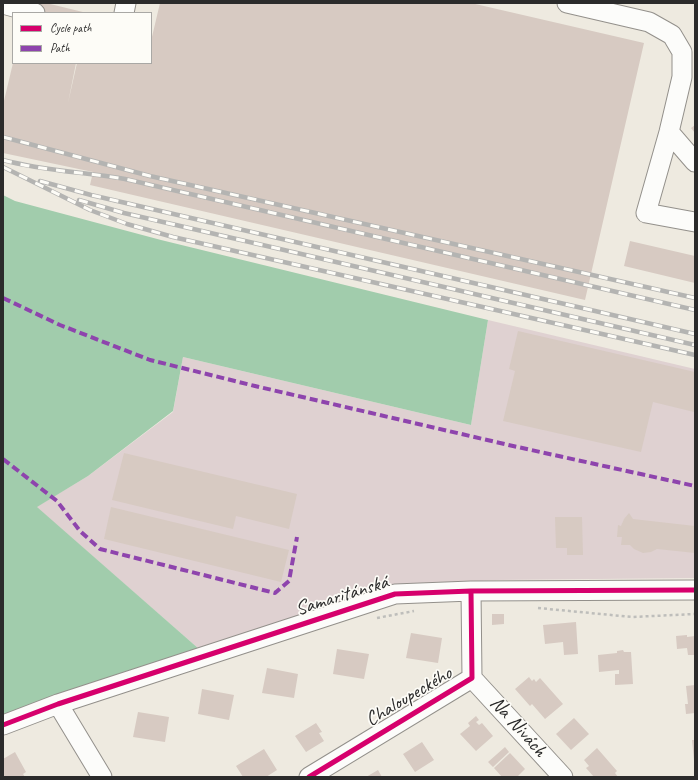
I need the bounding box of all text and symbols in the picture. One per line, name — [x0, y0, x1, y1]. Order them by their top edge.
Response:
legend — [12, 12, 152, 64]
text: Cycle path — [50, 20, 92, 36]
text: Path — [50, 40, 70, 56]
street label: Samaritánská — [293, 571, 391, 621]
street label: Chaloupeckého — [361, 662, 457, 732]
street label: Na Nivách — [485, 692, 551, 762]

